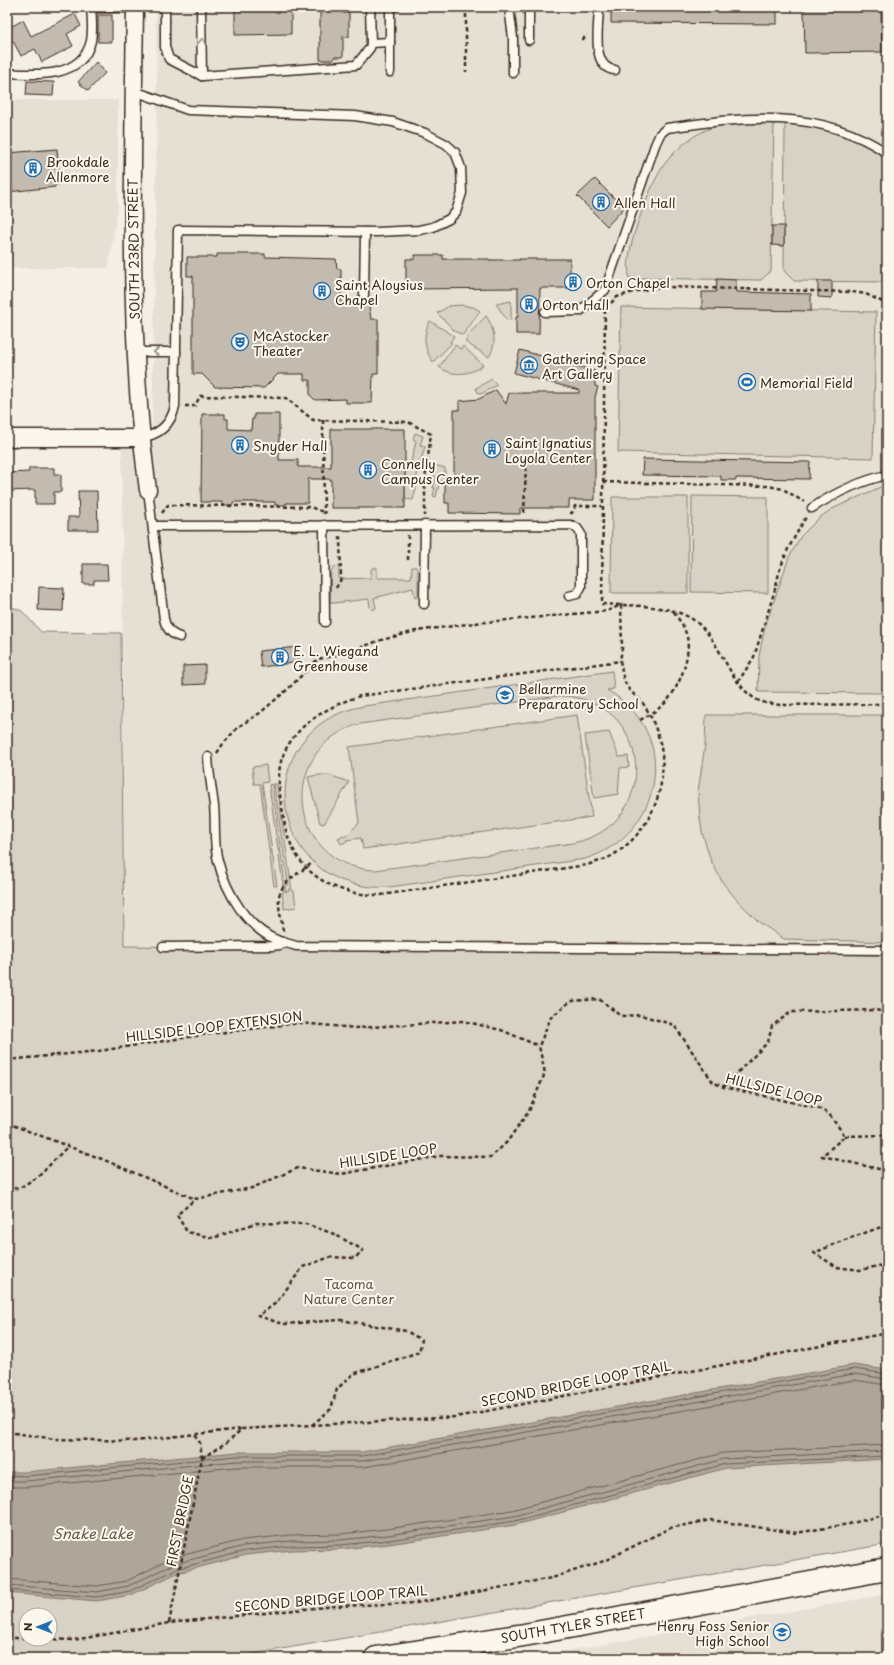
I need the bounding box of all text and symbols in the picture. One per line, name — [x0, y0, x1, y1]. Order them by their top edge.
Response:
one-way arrow — [198, 38, 206, 44]
place label: Brookdale Allenmore — [46, 152, 110, 186]
building icon: Brookdale Allenmore — [23, 158, 43, 178]
street label: SOUTH 23RD STREET — [122, 178, 144, 320]
building icon: Allen Hall — [591, 192, 611, 212]
place label: Allen Hall — [614, 193, 676, 212]
building icon: Orton Chapel — [563, 272, 583, 292]
place label: Orton Chapel — [586, 273, 670, 292]
place label: Saint Aloysius Chapel — [335, 275, 423, 309]
building icon: Saint Aloysius Chapel — [312, 281, 332, 301]
building icon: Orton Hall — [519, 294, 539, 314]
place label: Orton Hall — [542, 295, 609, 314]
place label: McAstocker Theater — [253, 326, 330, 360]
theatre icon: McAstocker Theater — [230, 332, 250, 352]
one-way arrow — [153, 348, 159, 356]
place label: Gathering Space Art Gallery — [542, 349, 646, 383]
museum icon: Gathering Space Art Gallery — [519, 355, 539, 375]
sports icon: Memorial Field — [737, 372, 757, 392]
place label: Memorial Field — [760, 373, 853, 392]
place label: Saint Ignatius Loyola Center — [505, 433, 592, 467]
building icon: Snyder Hall — [230, 435, 250, 455]
place label: Snyder Hall — [253, 436, 327, 455]
building icon: Saint Ignatius Loyola Center — [482, 439, 502, 459]
place label: Connelly Campus Center — [381, 454, 480, 488]
building icon: Connelly Campus Center — [358, 460, 378, 480]
place label: E. L. Wiegand Greenhouse — [293, 641, 379, 675]
building icon: E. L. Wiegand Greenhouse — [270, 647, 290, 667]
place label: Bellarmine Preparatory School — [518, 679, 639, 713]
school or university icon: Bellarmine Preparatory School — [495, 685, 515, 705]
street label: HILLSIDE LOOP EXTENSION — [125, 1006, 303, 1046]
street label: HILLSIDE LOOP — [724, 1068, 824, 1110]
street label: HILLSIDE LOOP — [338, 1138, 438, 1172]
park label: Tacoma Nature Center — [304, 1274, 395, 1308]
street label: SECOND BRIDGE LOOP TRAIL — [479, 1355, 673, 1411]
street label: FIRST BRIDGE — [161, 1474, 197, 1568]
water label: Snake Lake — [53, 1523, 134, 1544]
street label: SECOND BRIDGE LOOP TRAIL — [234, 1580, 429, 1616]
street label: SOUTH TYLER STREET — [499, 1603, 647, 1647]
north arrow — [18, 1607, 58, 1647]
place label: Henry Foss Senior High School — [657, 1616, 769, 1650]
text: N — [19, 1622, 36, 1631]
school or university icon: Henry Foss Senior High School — [772, 1622, 792, 1642]

